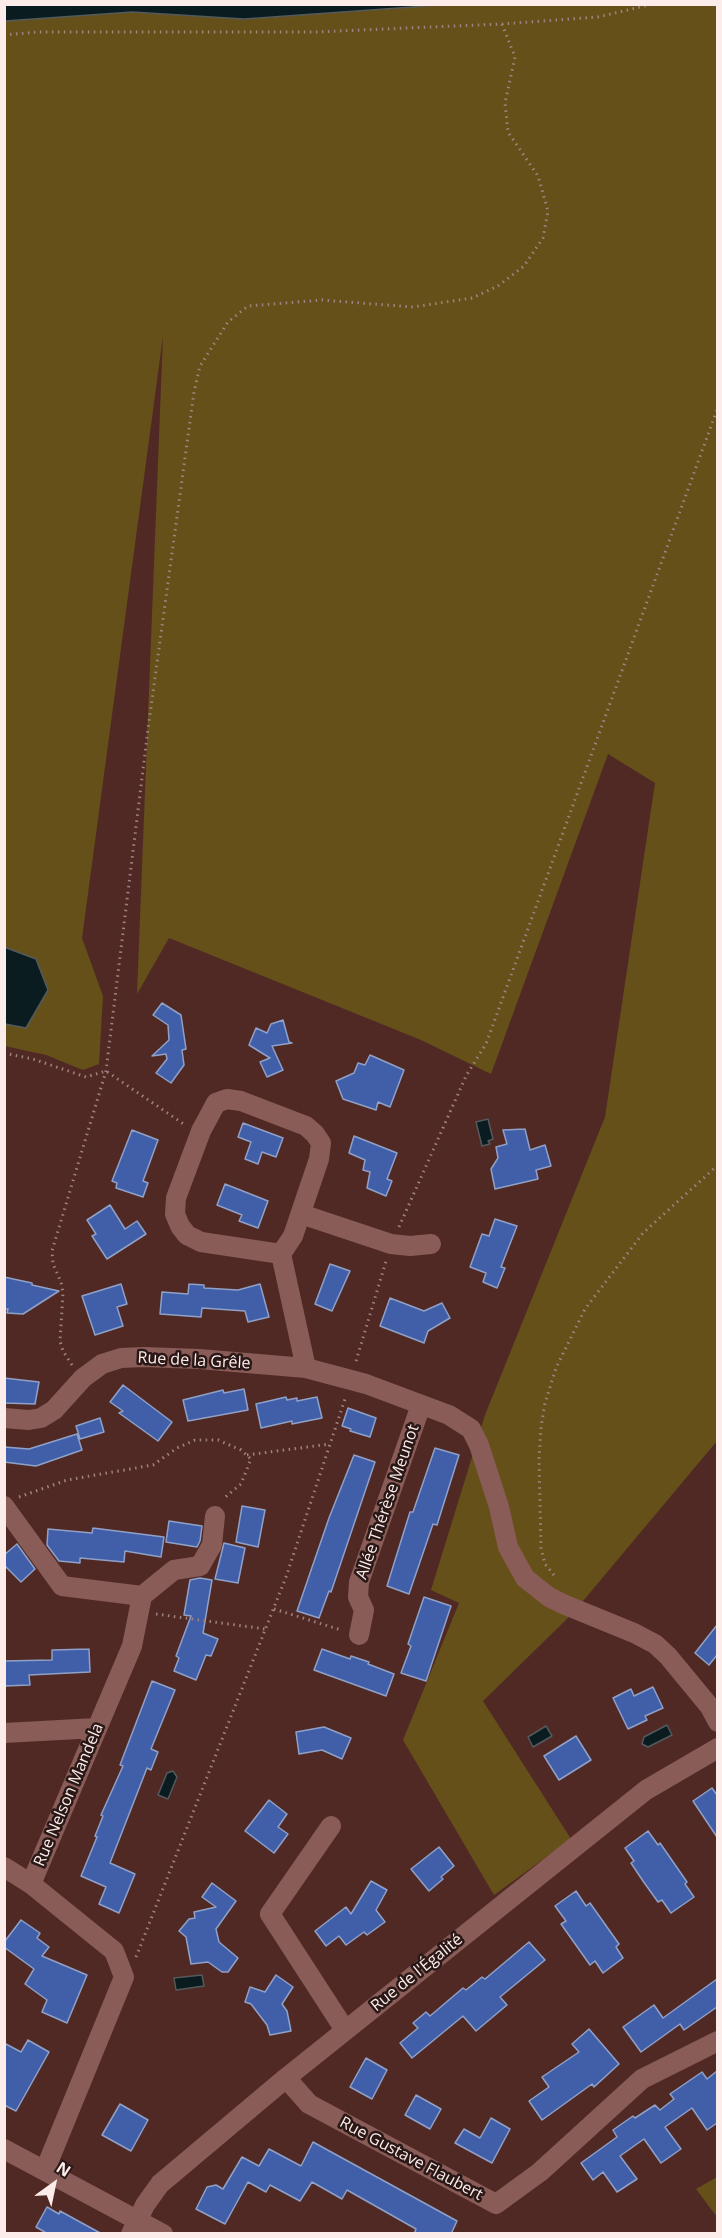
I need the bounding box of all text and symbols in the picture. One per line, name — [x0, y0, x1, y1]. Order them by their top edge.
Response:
street label: Rue de la Grêle — [137, 1348, 251, 1374]
street label: Allée Thérèse Meunot — [352, 1422, 424, 1582]
street label: Rue Nelson Mandela — [30, 1720, 108, 1870]
street label: Rue de l'Égalité — [367, 1930, 467, 2016]
street label: Rue Gustave Flaubert — [336, 2113, 486, 2205]
north arrow — [24, 2154, 84, 2214]
text: N — [52, 2156, 75, 2182]

